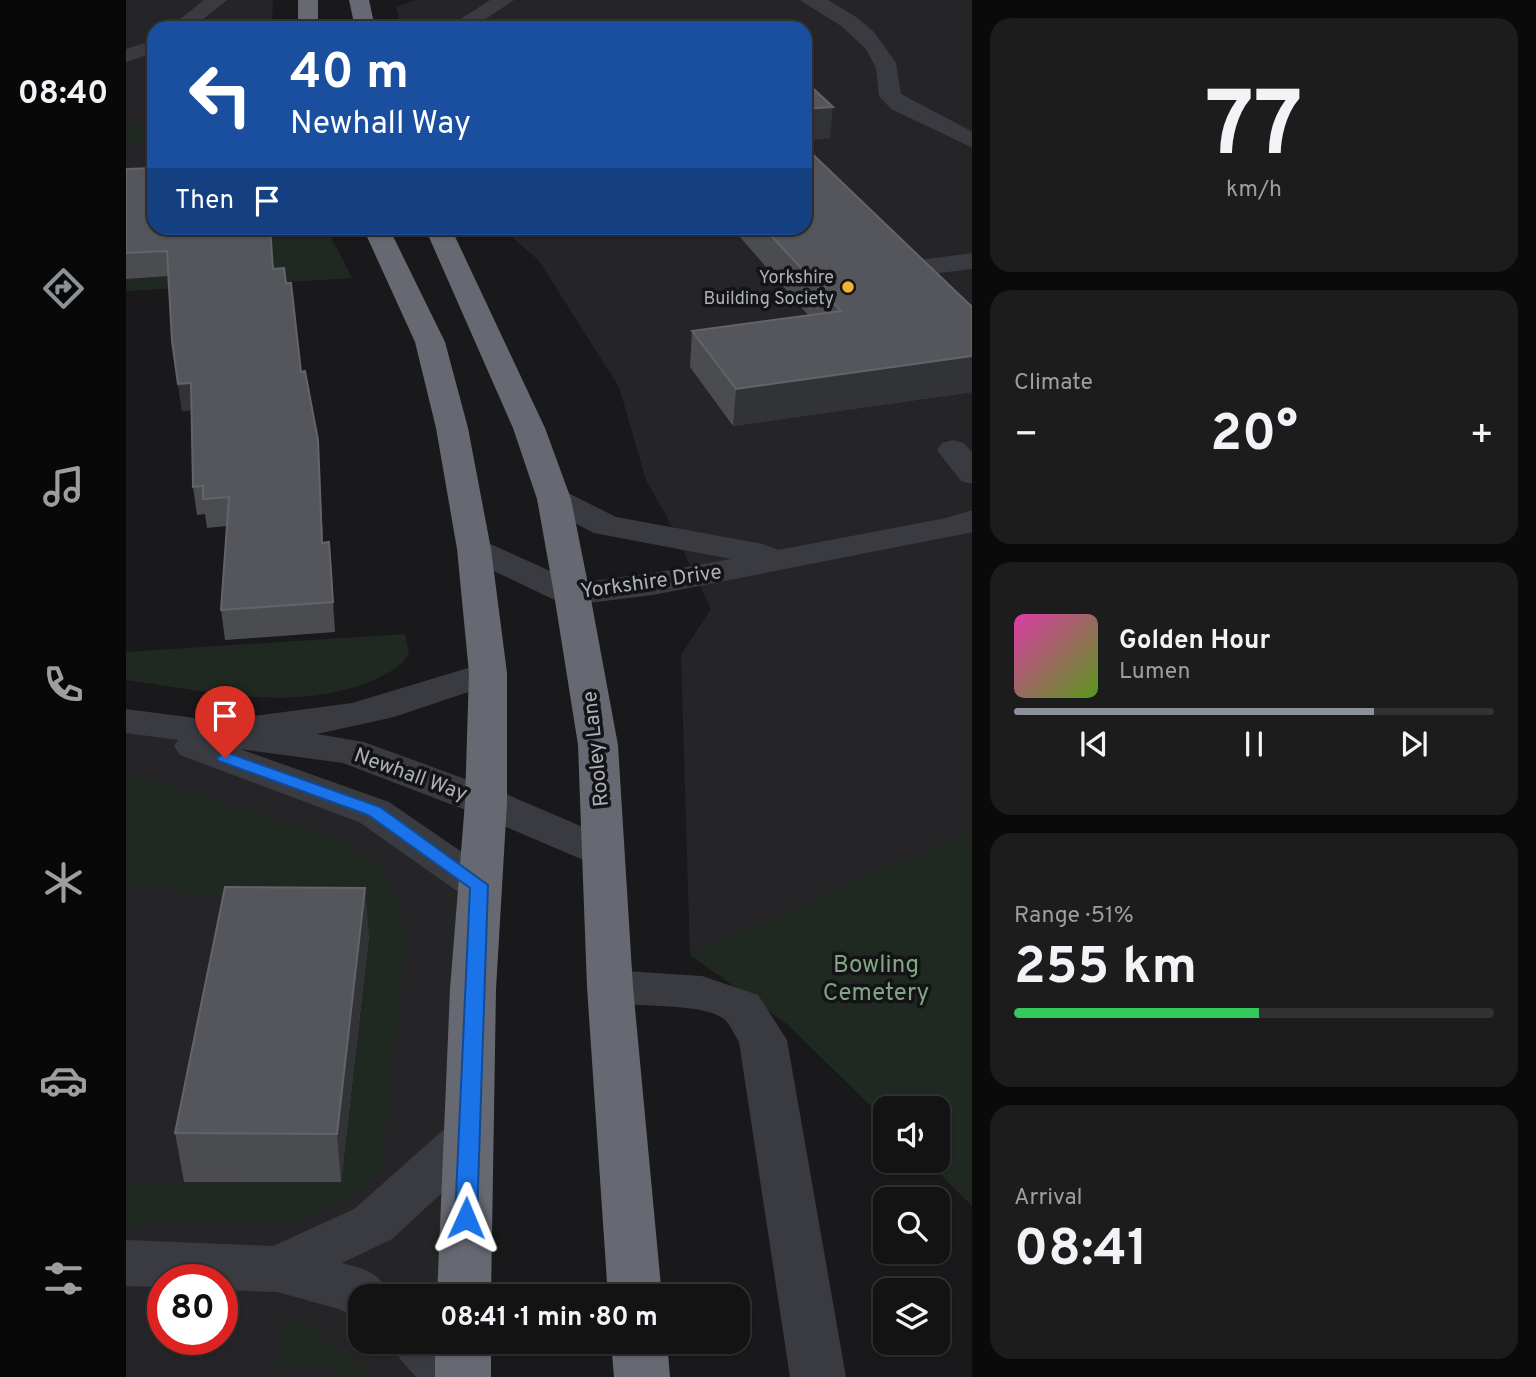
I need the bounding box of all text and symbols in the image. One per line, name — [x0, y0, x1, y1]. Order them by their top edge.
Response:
text: 40 m — [290, 44, 409, 106]
icon: left — [175, 49, 266, 140]
text: 77 — [1205, 73, 1303, 188]
text: 08:40 — [18, 75, 108, 115]
text: Newhall Way — [290, 105, 471, 145]
text: km/h — [1226, 176, 1282, 205]
icon: arrive — [248, 182, 286, 220]
text: Then — [175, 185, 234, 218]
icon: directions — [39, 264, 88, 313]
place label: Yorkshire Building Society — [703, 267, 834, 311]
marker: Yorkshire Building Society — [840, 279, 856, 295]
text: Climate — [1014, 369, 1093, 398]
text: 20° — [1210, 403, 1298, 469]
text: − — [1014, 412, 1039, 461]
text: + — [1469, 412, 1494, 461]
icon: music — [39, 462, 88, 511]
street label: Yorkshire Drive — [579, 559, 724, 606]
text: Golden Hour — [1119, 625, 1270, 658]
text: Lumen — [1119, 658, 1190, 687]
icon: phone — [39, 660, 88, 709]
pin — [195, 686, 255, 758]
street label: Rooley Lane — [577, 690, 616, 808]
icon: arrive — [206, 697, 244, 735]
icon: previous — [1075, 725, 1113, 763]
icon: pause — [1235, 725, 1273, 763]
icon: next — [1395, 725, 1433, 763]
street label: Newhall Way — [350, 742, 471, 808]
icon: climate — [39, 858, 88, 907]
text: Range · 51% — [1014, 902, 1134, 931]
text: 255 km — [1014, 936, 1197, 1002]
park label: Bowling Cemetery — [823, 951, 929, 1009]
icon: car — [39, 1056, 88, 1105]
map controls — [873, 1096, 950, 1355]
button: sound — [873, 1096, 950, 1173]
position arrow — [429, 1181, 503, 1255]
text: Arrival — [1014, 1184, 1083, 1213]
button: search — [873, 1187, 950, 1264]
text: 08:41 — [1014, 1218, 1148, 1284]
icon: filters — [39, 1254, 88, 1303]
speed limit sign: 80 — [147, 1264, 238, 1355]
button: layers — [873, 1278, 950, 1355]
text: 08:41 · 1 min · 80 m — [440, 1302, 658, 1335]

